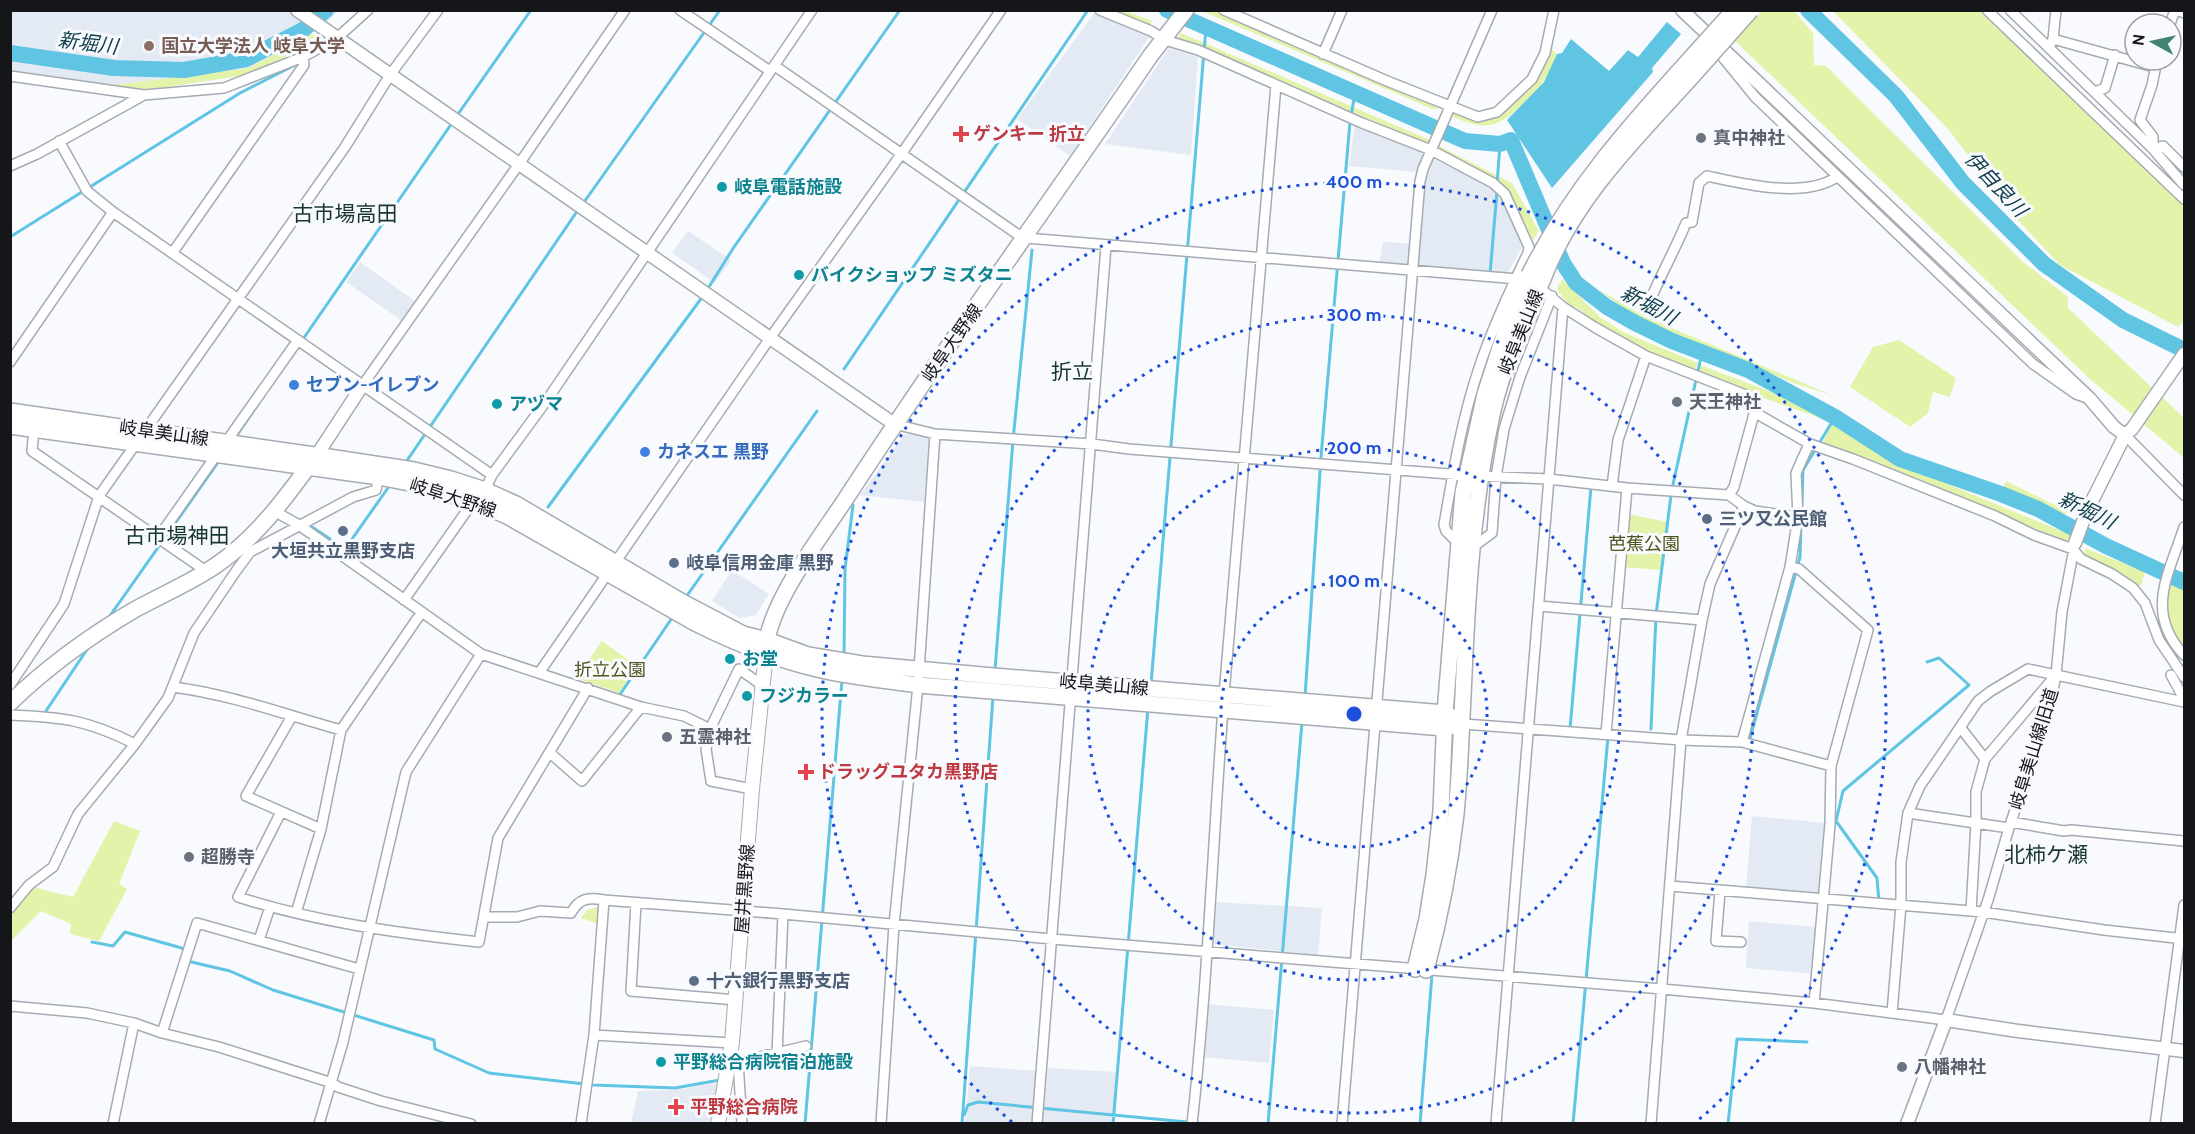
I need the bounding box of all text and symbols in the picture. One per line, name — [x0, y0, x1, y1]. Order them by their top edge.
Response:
north arrow — [2123, 12, 2183, 72]
water label: 新堀川 — [57, 27, 121, 59]
text: N — [2128, 33, 2149, 47]
place label: 国立大学法人 岐阜大学 — [161, 35, 345, 57]
marker: 国立大学法人 岐阜大学 — [142, 39, 156, 53]
place label: ゲンキー 折立 — [973, 123, 1085, 145]
marker: ゲンキー 折立 — [954, 127, 968, 141]
place label: 真中神社 — [1713, 127, 1785, 149]
marker: 真中神社 — [1694, 131, 1708, 145]
water label: 伊自良川 — [1960, 147, 2033, 223]
text: 400 m — [1326, 171, 1382, 193]
place label: 岐阜電話施設 — [734, 176, 842, 198]
marker: 岐阜電話施設 — [715, 180, 729, 194]
district label: 古市場高田 — [293, 201, 398, 226]
place label: バイクショップ ミズタニ — [811, 264, 1013, 286]
marker: バイクショップ ミズタニ — [792, 268, 806, 282]
water label: 新堀川 — [1617, 280, 1683, 331]
street label: 岐阜美山線 — [1494, 286, 1548, 378]
street label: 岐阜大野線 — [917, 300, 987, 386]
text: 300 m — [1327, 304, 1381, 326]
district label: 折立 — [1051, 359, 1093, 384]
place label: セブン-イレブン — [306, 374, 440, 396]
marker: セブン-イレブン — [287, 378, 301, 392]
place label: 天王神社 — [1689, 391, 1761, 413]
place label: アヅマ — [509, 393, 563, 415]
marker: 天王神社 — [1670, 395, 1684, 409]
marker: アヅマ — [490, 397, 504, 411]
street label: 岐阜美山線 — [118, 416, 210, 450]
text: 200 m — [1327, 437, 1381, 459]
place label: カネスエ 黒野 — [657, 441, 769, 463]
marker: カネスエ 黒野 — [638, 445, 652, 459]
street label: 岐阜大野線 — [407, 474, 499, 522]
water label: 新堀川 — [2055, 486, 2121, 535]
place label: 三ツ又公民館 — [1719, 508, 1827, 530]
marker: 三ツ又公民館 — [1700, 512, 1714, 526]
district label: 古市場神田 — [125, 523, 230, 548]
marker: 大垣共立黒野支店 — [336, 524, 350, 538]
park label: 芭蕉公園 — [1608, 533, 1680, 555]
place label: 大垣共立黒野支店 — [271, 540, 415, 562]
place label: 岐阜信用金庫 黒野 — [686, 552, 834, 574]
marker: 岐阜信用金庫 黒野 — [667, 556, 681, 570]
text: 100 m — [1328, 570, 1380, 592]
place label: お堂 — [742, 648, 778, 670]
marker: お堂 — [723, 652, 737, 666]
park label: 折立公園 — [574, 659, 646, 681]
street label: 岐阜美山線 — [1058, 670, 1150, 700]
place label: フジカラー — [759, 685, 849, 707]
street label: 岐阜美山線旧道 — [2005, 686, 2063, 812]
marker: フジカラー — [740, 689, 754, 703]
centre of rings — [1344, 704, 1364, 724]
place label: 五霊神社 — [679, 726, 751, 748]
marker: 五霊神社 — [660, 730, 674, 744]
place label: ドラッグユタカ黒野店 — [818, 761, 998, 783]
marker: ドラッグユタカ黒野店 — [799, 765, 813, 779]
district label: 北柿ケ瀬 — [2004, 842, 2088, 867]
street label: 屋井黒野線 — [731, 843, 759, 935]
place label: 超勝寺 — [201, 846, 255, 868]
marker: 超勝寺 — [182, 850, 196, 864]
place label: 十六銀行黒野支店 — [706, 970, 850, 992]
marker: 十六銀行黒野支店 — [687, 974, 701, 988]
place label: 平野総合病院宿泊施設 — [673, 1051, 853, 1073]
marker: 平野総合病院宿泊施設 — [654, 1055, 668, 1069]
place label: 八幡神社 — [1914, 1056, 1986, 1078]
marker: 八幡神社 — [1895, 1060, 1909, 1074]
place label: 平野総合病院 — [690, 1096, 798, 1118]
marker: 平野総合病院 — [667, 1098, 685, 1116]

